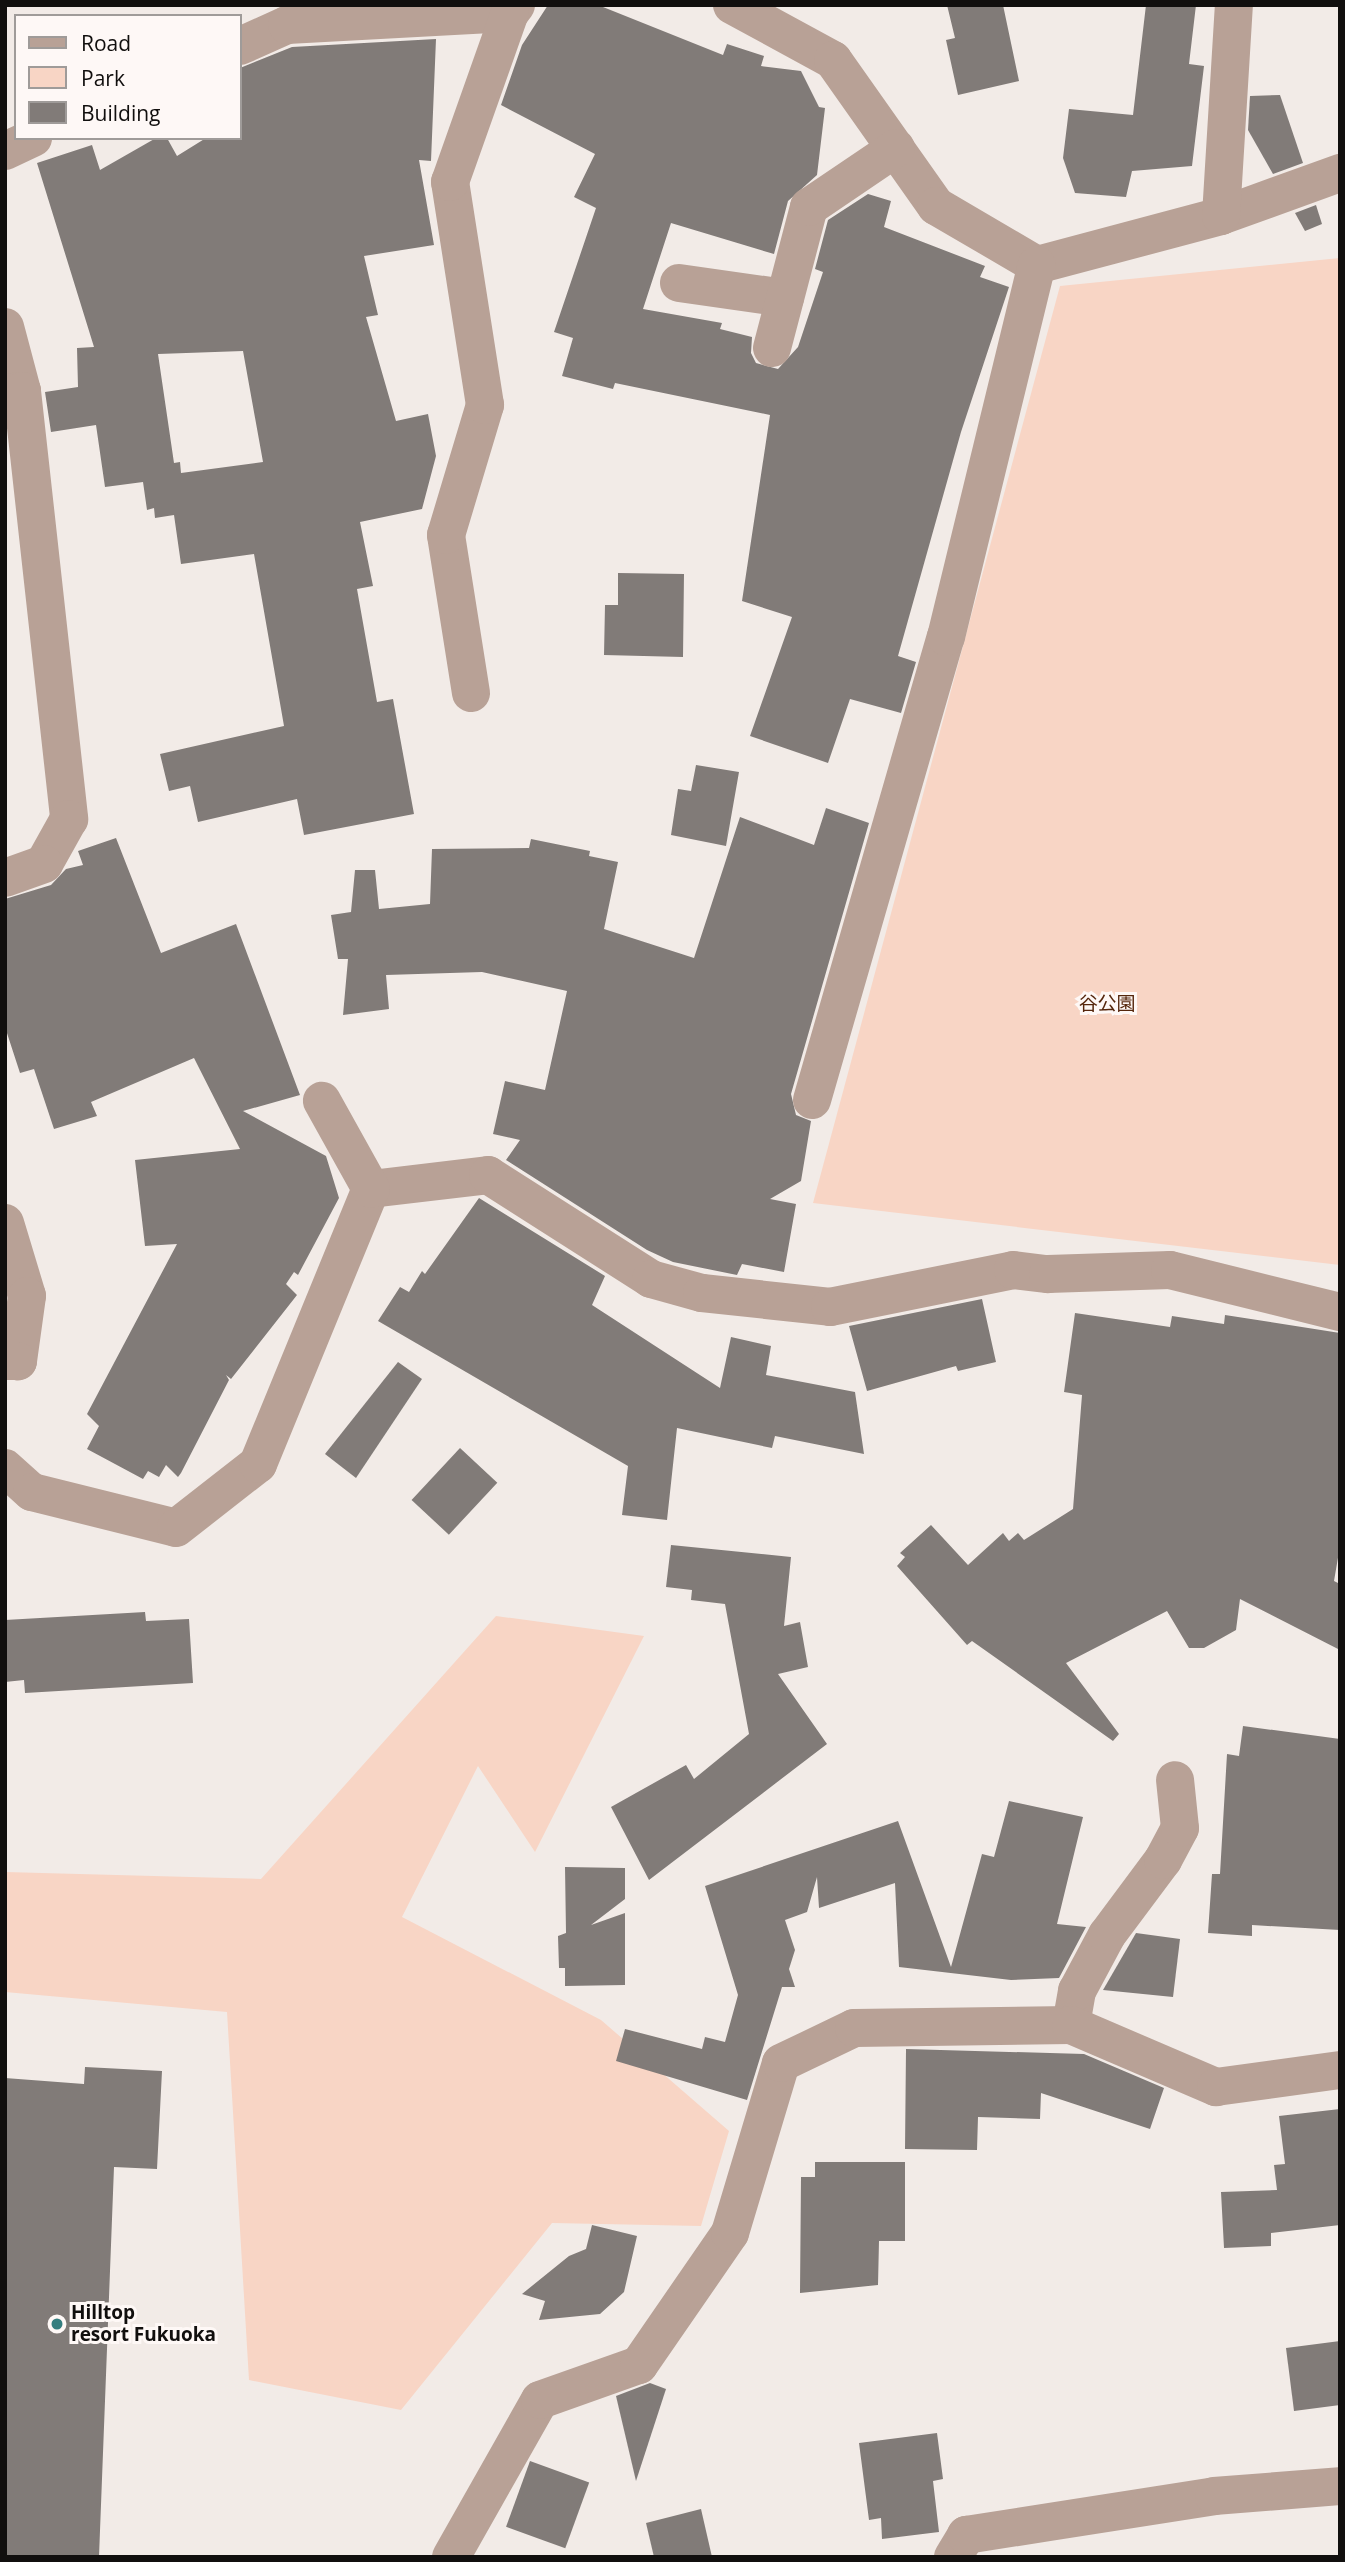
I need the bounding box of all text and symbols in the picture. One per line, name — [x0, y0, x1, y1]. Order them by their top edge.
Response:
legend — [14, 14, 242, 140]
text: Road — [81, 29, 131, 57]
text: Park — [81, 64, 125, 92]
text: Building — [81, 99, 160, 127]
park label: 谷公園 — [1079, 993, 1135, 1015]
place label: Hilltop resort Fukuoka — [71, 2302, 216, 2346]
marker: Hilltop resort Fukuoka — [49, 2316, 65, 2332]

